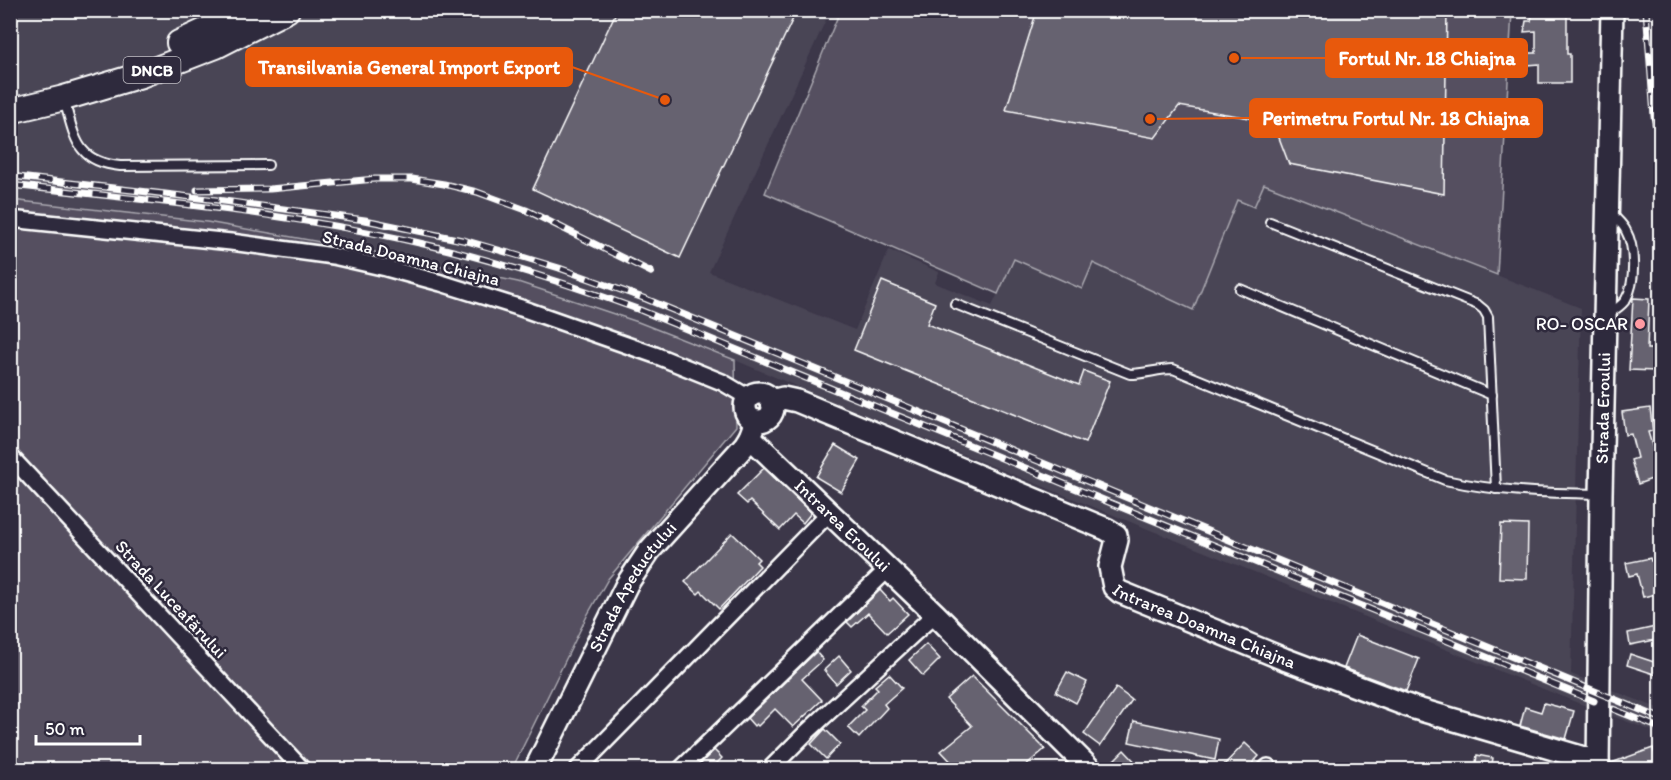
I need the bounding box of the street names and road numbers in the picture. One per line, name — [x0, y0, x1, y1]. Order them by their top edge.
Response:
road number: DNCB — [124, 57, 180, 83]
street label: Strada Doamna Chiajna — [320, 225, 502, 291]
street label: Strada Eroului — [1591, 352, 1615, 464]
street label: Intrarea Eroului — [790, 474, 895, 577]
street label: Strada Apeductului — [584, 517, 681, 656]
street label: Strada Luceafărului — [111, 535, 231, 663]
street label: Intrarea Doamna Chiajna — [1108, 579, 1299, 674]

